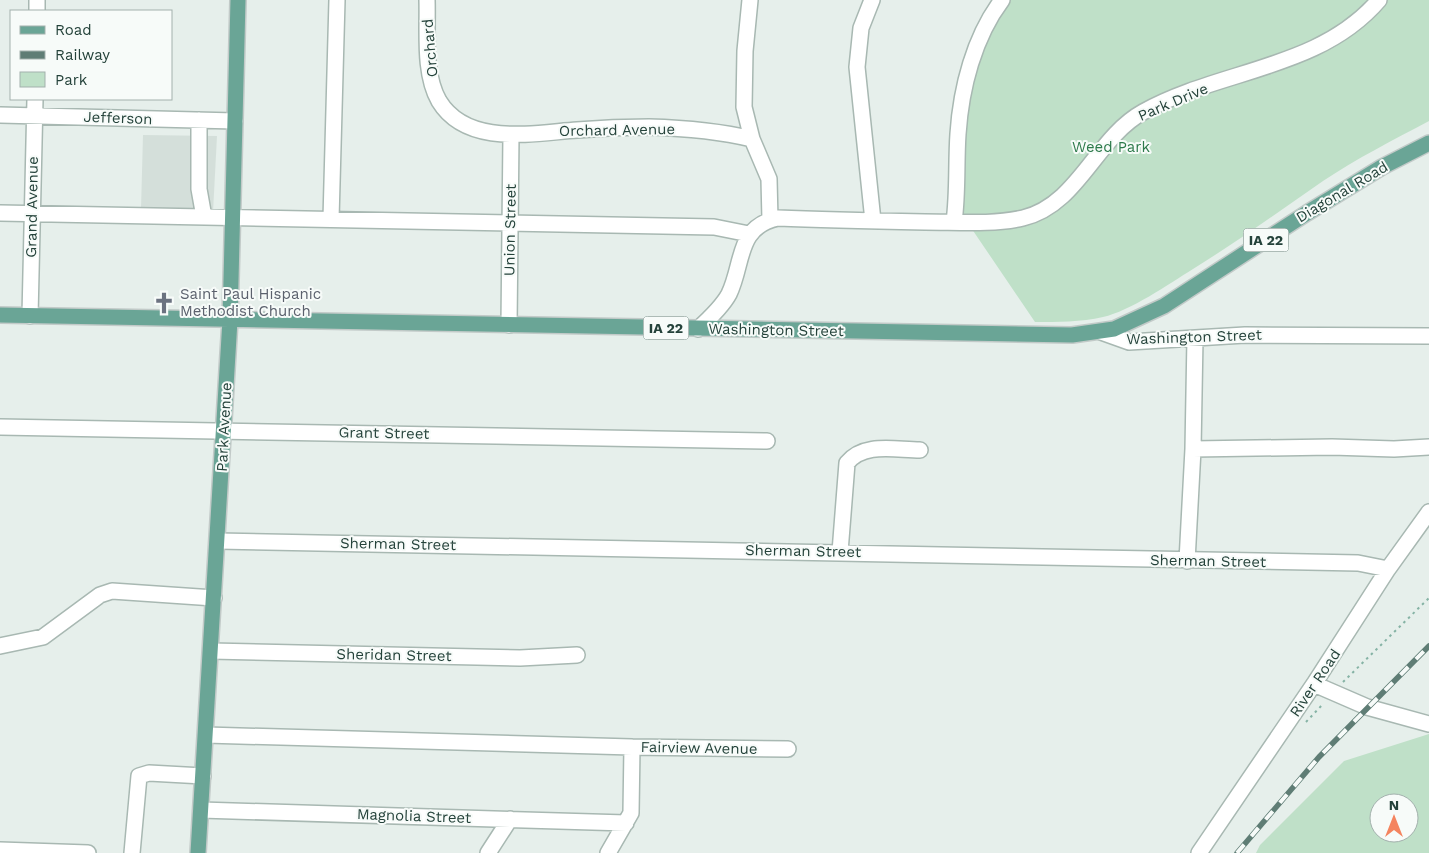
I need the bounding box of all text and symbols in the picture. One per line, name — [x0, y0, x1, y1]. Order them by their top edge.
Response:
legend — [10, 10, 172, 100]
street label: Orchard — [418, 18, 442, 78]
text: Road — [55, 21, 92, 39]
text: Railway — [55, 46, 110, 64]
text: Park — [55, 71, 88, 89]
street label: Park Drive — [1135, 79, 1211, 125]
street label: Jefferson — [83, 108, 153, 128]
street label: Orchard Avenue — [559, 120, 675, 140]
park label: Weed Park — [1072, 138, 1150, 156]
street label: Grand Avenue — [22, 156, 42, 258]
street label: Diagonal Road — [1293, 158, 1391, 226]
street label: Union Street — [500, 183, 520, 276]
road number: IA 22 — [1244, 228, 1288, 252]
place label: Saint Paul Hispanic Methodist Church — [180, 285, 321, 320]
church icon: Saint Paul Hispanic Methodist Church — [151, 290, 177, 316]
road number: IA 22 — [644, 316, 688, 339]
street label: Washington Street — [708, 320, 845, 340]
street label: Washington Street — [1126, 326, 1263, 348]
street label: Park Avenue — [213, 382, 235, 472]
street label: Grant Street — [338, 423, 430, 443]
street label: Sherman Street — [340, 534, 457, 554]
street label: Sherman Street — [745, 541, 862, 561]
street label: Sherman Street — [1150, 551, 1267, 571]
street label: Sheridan Street — [336, 645, 452, 665]
street label: River Road — [1286, 646, 1344, 720]
street label: Fairview Avenue — [640, 738, 758, 758]
north arrow — [1369, 793, 1419, 843]
text: N — [1389, 797, 1399, 813]
street label: Magnolia Street — [356, 805, 472, 827]

